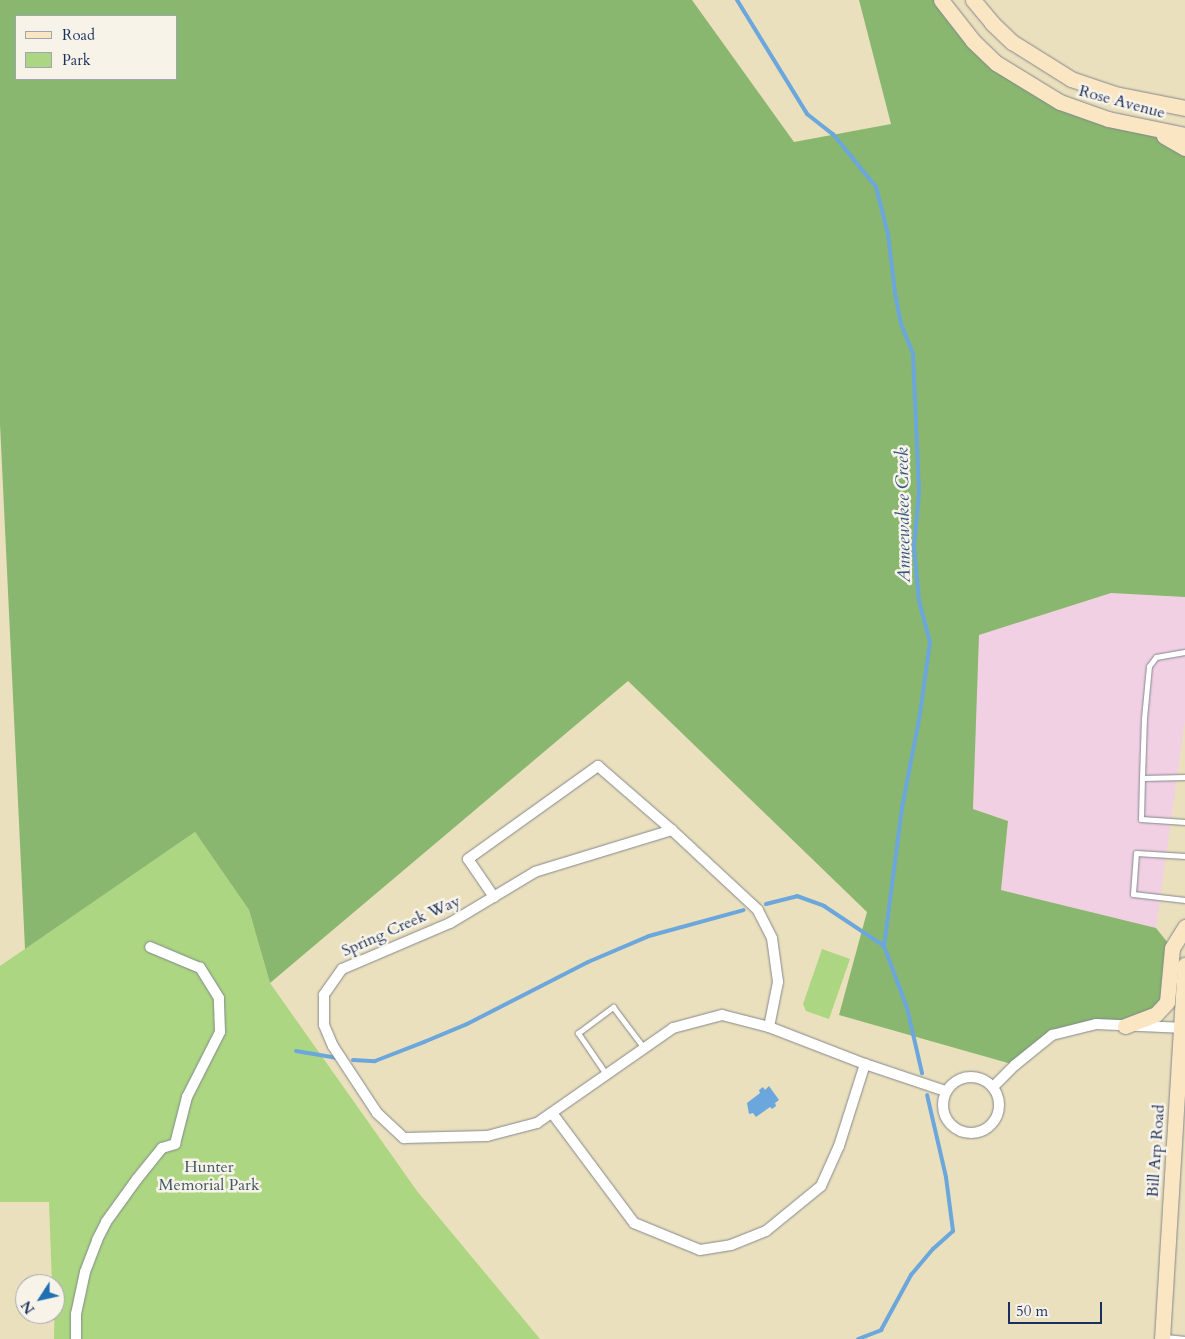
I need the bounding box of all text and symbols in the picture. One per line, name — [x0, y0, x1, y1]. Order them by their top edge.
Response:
legend — [15, 15, 178, 80]
text: Road — [62, 25, 95, 45]
text: Park — [62, 50, 91, 70]
street label: Rose Avenue — [1077, 81, 1167, 123]
water label: Anneewakee Creek — [892, 447, 916, 583]
street label: Spring Creek Way — [339, 891, 463, 961]
street label: Bill Arp Road — [1143, 1104, 1169, 1198]
park label: Hunter Memorial Park — [159, 1157, 259, 1195]
north arrow — [15, 1274, 65, 1324]
scale bar — [1010, 1292, 1104, 1324]
text: N — [17, 1297, 39, 1318]
text: 50 m — [1016, 1301, 1048, 1321]

